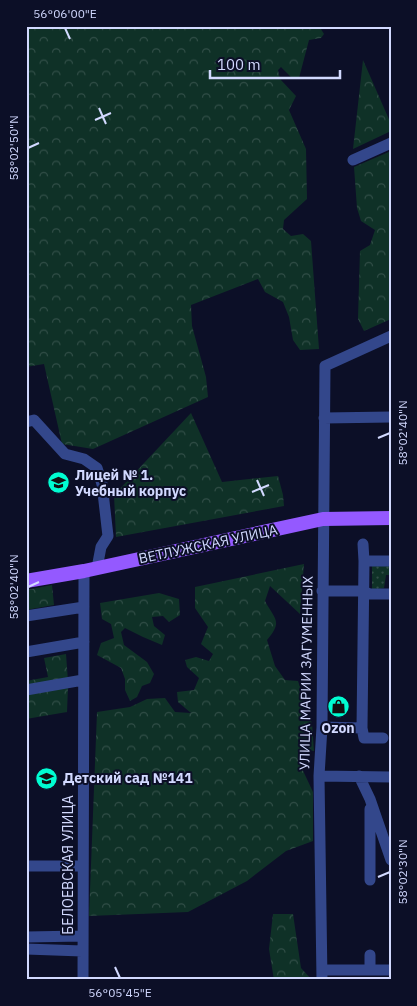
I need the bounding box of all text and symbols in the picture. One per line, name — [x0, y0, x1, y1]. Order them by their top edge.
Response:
text: 56°06'00"E — [33, 6, 97, 21]
scale bar — [210, 48, 340, 80]
text: 100 m — [217, 55, 261, 74]
text: 58°02'50"N — [6, 115, 21, 181]
text: 58°02'40"N — [395, 400, 410, 466]
place label: Лицей № 1. Учебный корпус — [75, 466, 186, 500]
school or university icon: Лицей № 1. Учебный корпус — [47, 471, 71, 495]
street label: ВЕТЛУЖСКАЯ УЛИЦА — [137, 520, 279, 568]
text: 58°02'40"N — [6, 554, 21, 620]
street label: УЛИЦА МАРИИ ЗАГУМЕННЫХ — [295, 575, 317, 770]
shop icon: Ozon — [326, 694, 350, 718]
place label: Ozon — [321, 719, 355, 737]
school or university icon: Детский сад №141 — [35, 766, 59, 790]
place label: Детский сад №141 — [63, 769, 193, 787]
street label: БЕЛОЕВСКАЯ УЛИЦА — [59, 795, 77, 935]
text: 58°02'30"N — [395, 839, 410, 905]
text: 56°05'45"E — [88, 985, 152, 1000]

